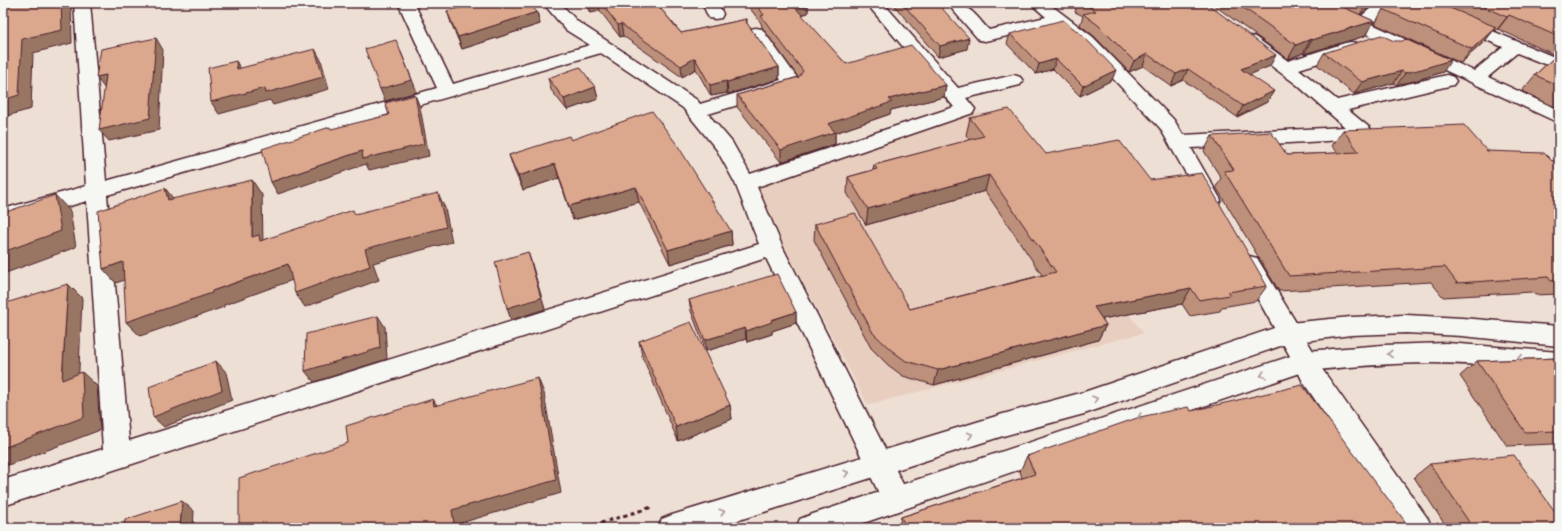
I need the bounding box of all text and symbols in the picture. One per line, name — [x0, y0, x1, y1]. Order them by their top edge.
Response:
one-way arrow — [1387, 350, 1393, 358]
one-way arrow — [1517, 354, 1523, 363]
one-way arrow — [1260, 371, 1267, 379]
one-way arrow — [1092, 395, 1099, 404]
one-way arrow — [1136, 412, 1143, 421]
one-way arrow — [967, 431, 974, 440]
one-way arrow — [842, 469, 849, 478]
one-way arrow — [718, 508, 725, 517]

